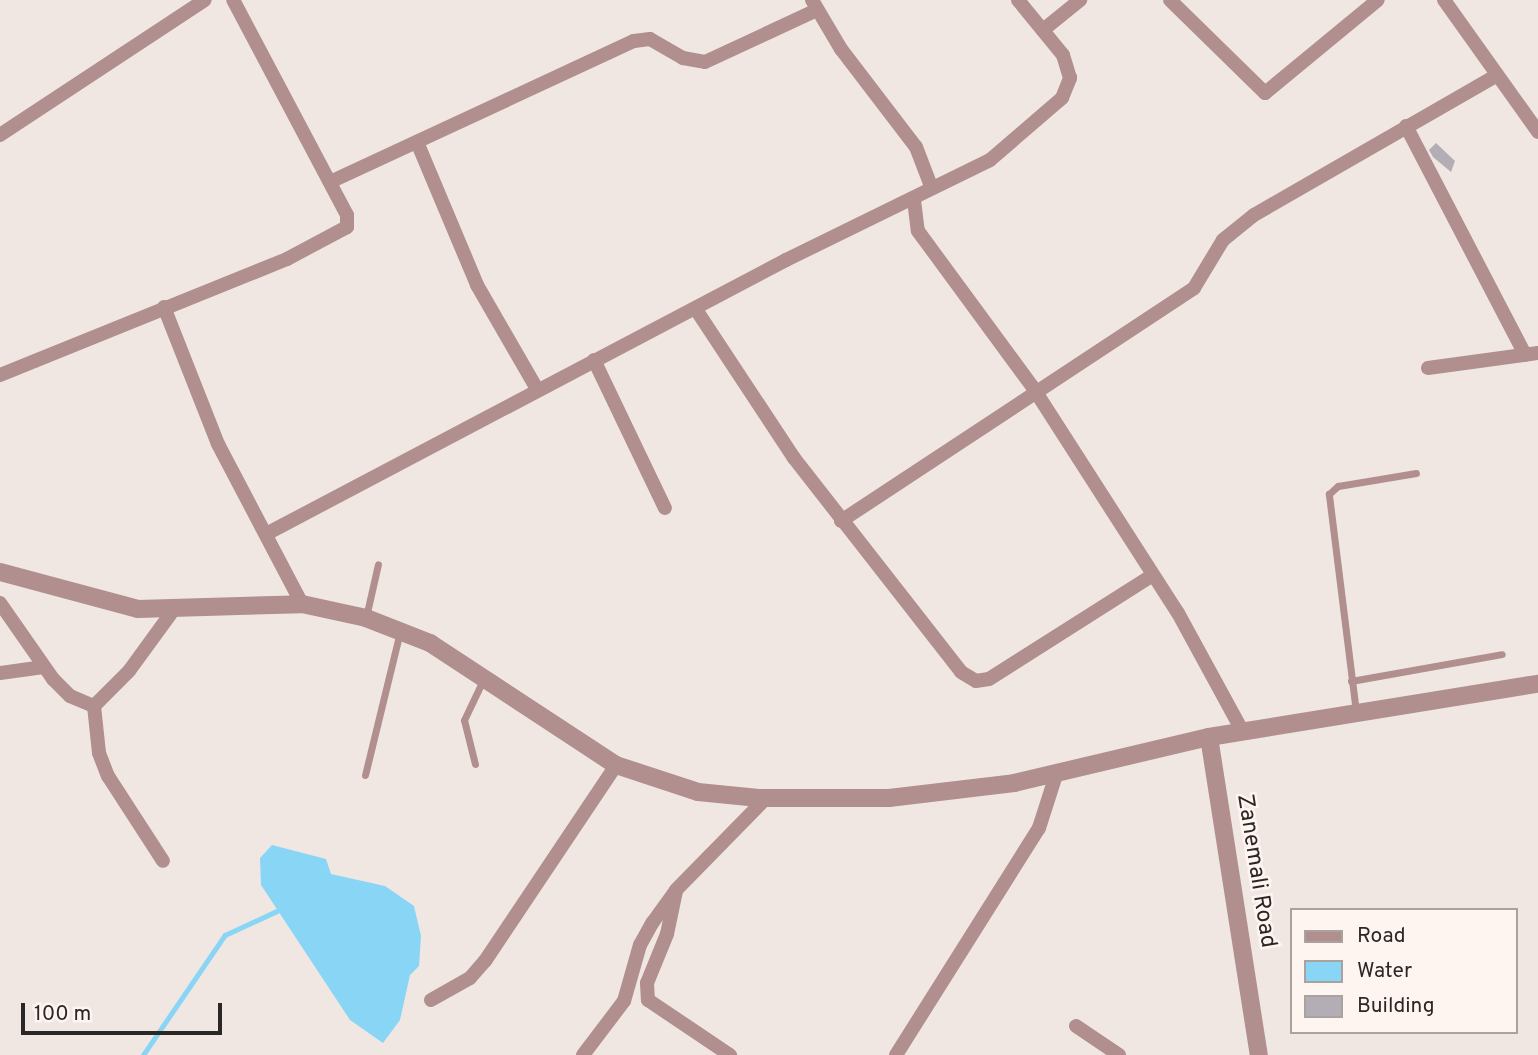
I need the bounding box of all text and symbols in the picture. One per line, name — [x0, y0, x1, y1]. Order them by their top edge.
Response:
street label: Zanemali Road — [1229, 792, 1281, 950]
legend — [1290, 908, 1517, 1034]
text: Road — [1357, 923, 1406, 950]
text: Water — [1357, 958, 1412, 985]
scale bar — [24, 988, 226, 1032]
text: Building — [1357, 993, 1435, 1020]
text: 100 m — [34, 1001, 91, 1028]

